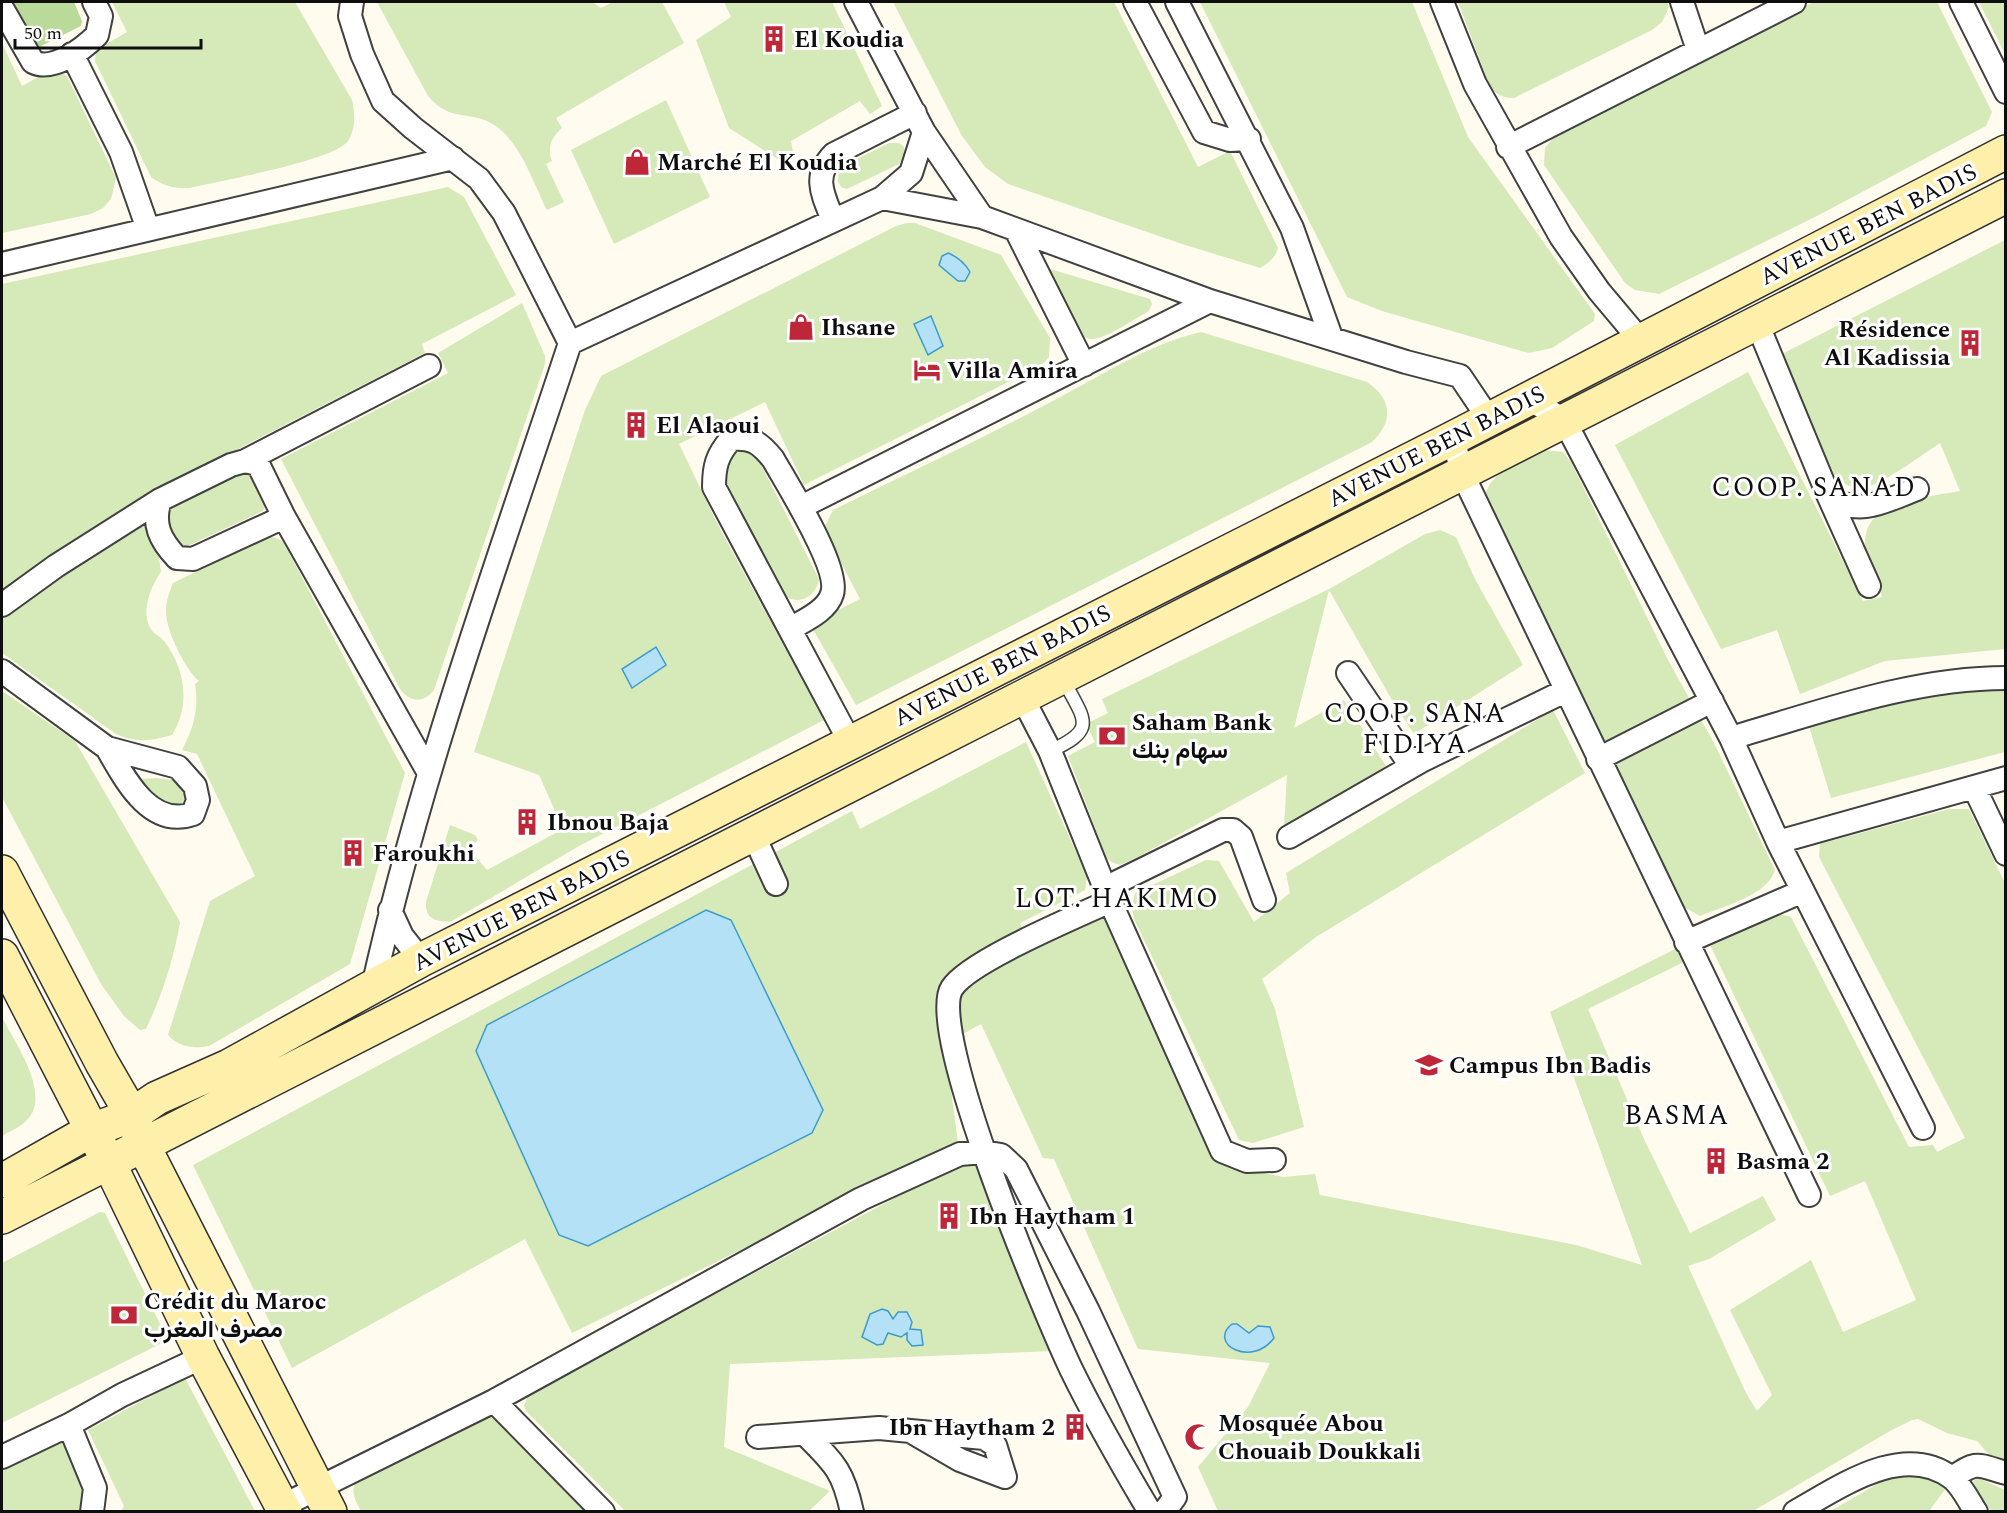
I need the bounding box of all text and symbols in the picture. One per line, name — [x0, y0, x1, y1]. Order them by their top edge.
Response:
scale bar — [15, 12, 201, 50]
text: 50 m — [24, 20, 62, 47]
place label: El Koudia — [794, 22, 905, 58]
building icon: El Koudia — [759, 24, 789, 54]
place label: Marché El Koudia — [657, 145, 858, 181]
shop icon: Marché El Koudia — [622, 147, 652, 177]
street label: AVENUE BEN BADIS — [1753, 154, 1983, 295]
place label: Ihsane — [821, 310, 895, 346]
shop icon: Ihsane — [786, 312, 816, 342]
place label: Résidence Al Kadissia — [1824, 312, 1951, 376]
building icon: Résidence Al Kadissia — [1955, 328, 1985, 358]
place label: Villa Amira — [947, 353, 1078, 389]
hotel icon: Villa Amira — [912, 355, 942, 385]
street label: AVENUE BEN BADIS — [1321, 376, 1551, 517]
place label: El Alaoui — [656, 408, 760, 444]
building icon: El Alaoui — [621, 410, 651, 440]
district label: COOP. SANAD — [1712, 467, 1916, 509]
street label: AVENUE BEN BADIS — [887, 595, 1117, 736]
district label: COOP. SANA FIDIYA — [1324, 693, 1506, 766]
place label: Saham Bank سهام بنك — [1132, 705, 1272, 769]
bank icon: Saham Bank سهام بنك — [1097, 721, 1127, 751]
place label: Ibnou Baja — [547, 805, 670, 841]
building icon: Ibnou Baja — [512, 807, 542, 837]
place label: Faroukhi — [373, 836, 475, 872]
building icon: Faroukhi — [338, 838, 368, 868]
street label: AVENUE BEN BADIS — [406, 840, 636, 981]
district label: LOT. HAKIMO — [1015, 878, 1219, 920]
place label: Campus Ibn Badis — [1449, 1048, 1652, 1084]
school or university icon: Campus Ibn Badis — [1414, 1050, 1444, 1080]
district label: BASMA — [1624, 1095, 1730, 1137]
place label: Basma 2 — [1736, 1144, 1829, 1180]
building icon: Basma 2 — [1701, 1146, 1731, 1176]
place label: Ibn Haytham 1 — [969, 1199, 1135, 1235]
building icon: Ibn Haytham 1 — [934, 1201, 964, 1231]
place label: Crédit du Maroc مصرف المغرب — [144, 1284, 326, 1348]
bank icon: Crédit du Maroc مصرف المغرب — [109, 1300, 139, 1330]
place label: Mosquée Abou Chouaib Doukkali — [1218, 1406, 1421, 1470]
place label: Ibn Haytham 2 — [889, 1410, 1055, 1446]
building icon: Ibn Haytham 2 — [1060, 1412, 1090, 1442]
mosque icon: Mosquée Abou Chouaib Doukkali — [1183, 1422, 1213, 1452]

